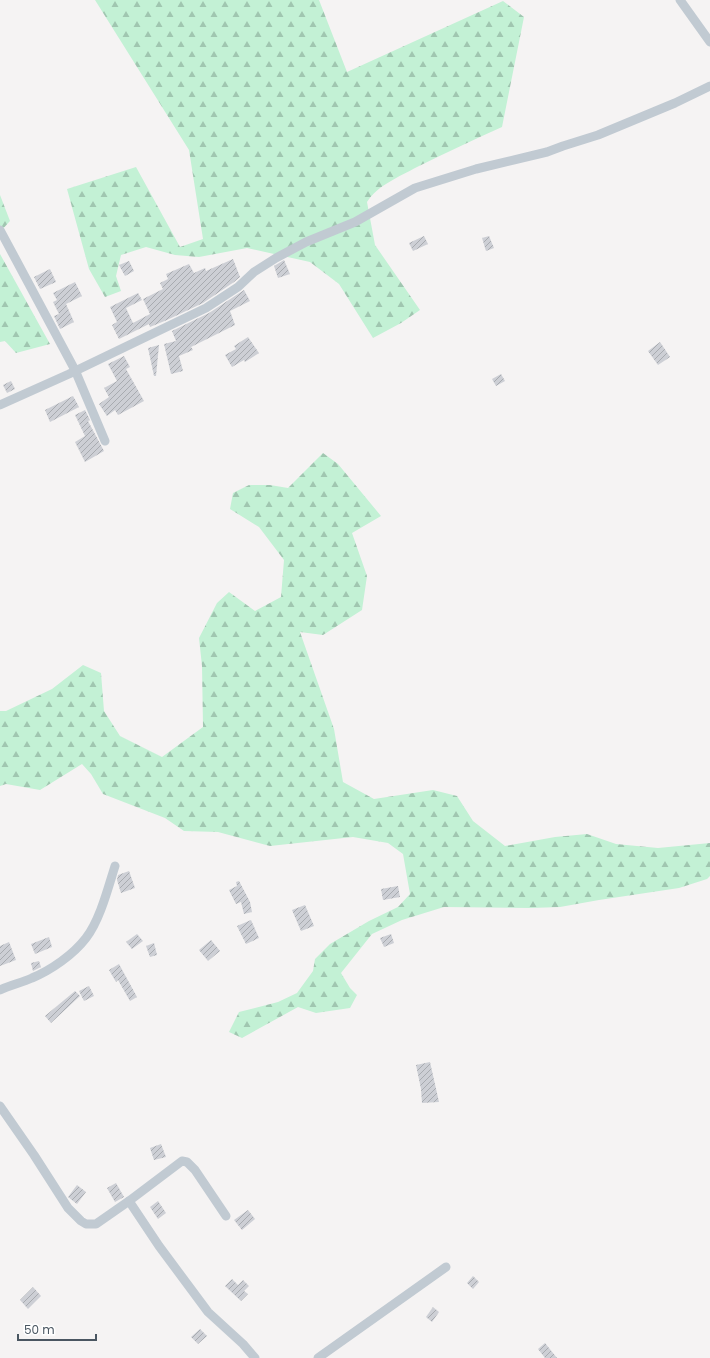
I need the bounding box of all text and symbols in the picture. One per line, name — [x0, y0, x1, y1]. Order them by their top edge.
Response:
scale bar — [18, 1316, 96, 1342]
text: 50 m — [24, 1321, 55, 1338]

